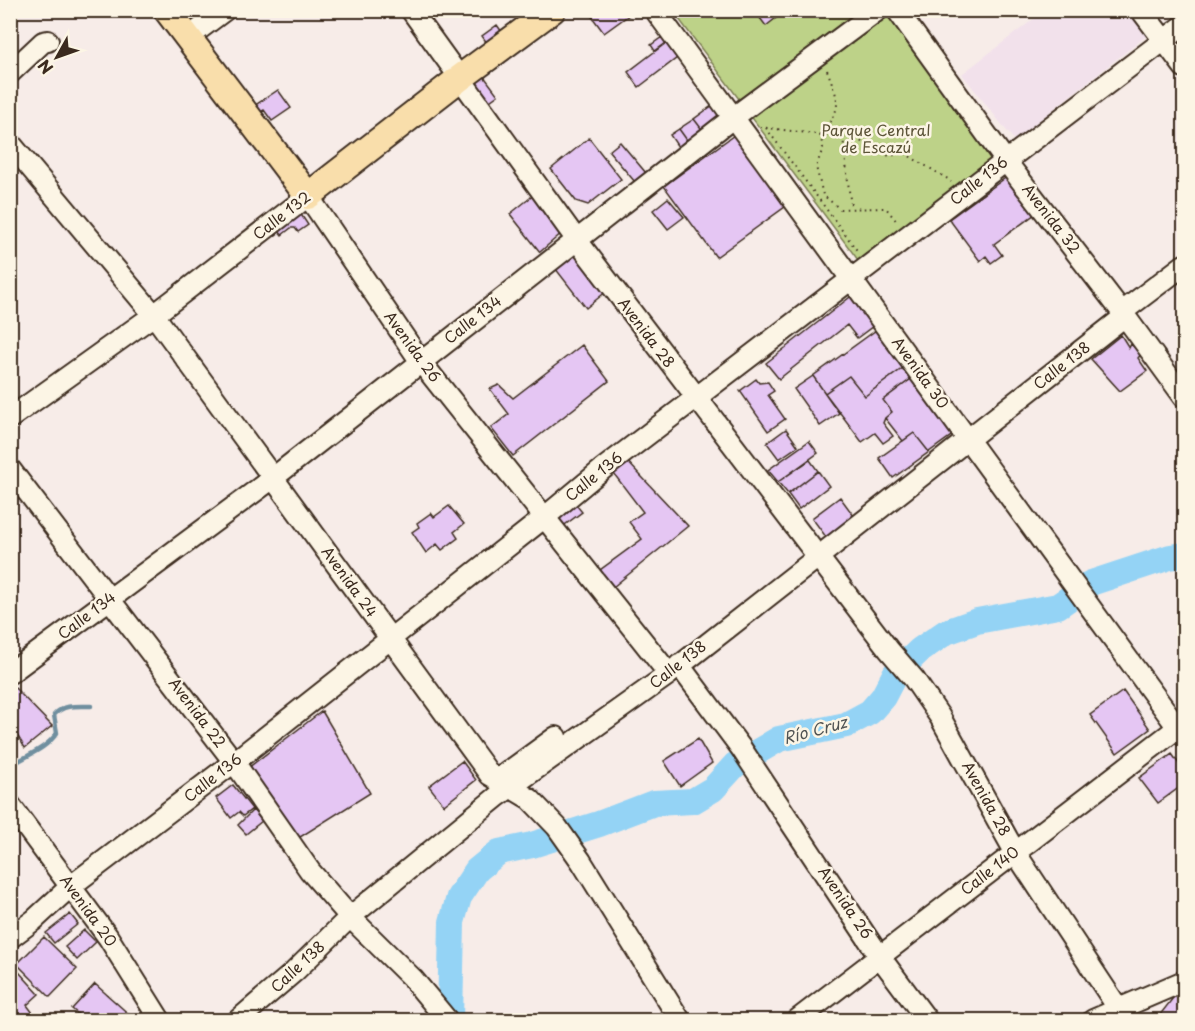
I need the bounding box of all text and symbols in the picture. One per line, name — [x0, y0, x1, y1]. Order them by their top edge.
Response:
north arrow — [27, 27, 87, 87]
text: N — [31, 55, 58, 80]
park label: Parque Central de Escazú — [822, 118, 930, 158]
street label: Calle 136 — [944, 150, 1012, 210]
street label: Avenida 32 — [1018, 178, 1087, 258]
street label: Calle 132 — [247, 185, 315, 245]
street label: Calle 134 — [438, 289, 506, 349]
street label: Avenida 28 — [613, 292, 681, 372]
street label: Avenida 26 — [379, 306, 447, 387]
street label: Avenida 30 — [887, 331, 955, 413]
street label: Calle 138 — [1028, 335, 1095, 395]
street label: Calle 136 — [559, 445, 627, 506]
street label: Avenida 24 — [317, 541, 384, 621]
street label: Calle 134 — [52, 585, 120, 644]
street label: Calle 138 — [644, 634, 711, 694]
street label: Avenida 22 — [164, 672, 232, 752]
water label: Río Cruz — [780, 708, 852, 749]
street label: Calle 136 — [178, 747, 246, 807]
street label: Avenida 28 — [957, 757, 1017, 840]
street label: Calle 140 — [955, 840, 1023, 900]
street label: Avenida 26 — [813, 861, 879, 943]
street label: Avenida 20 — [55, 869, 123, 951]
street label: Calle 138 — [265, 935, 329, 997]

